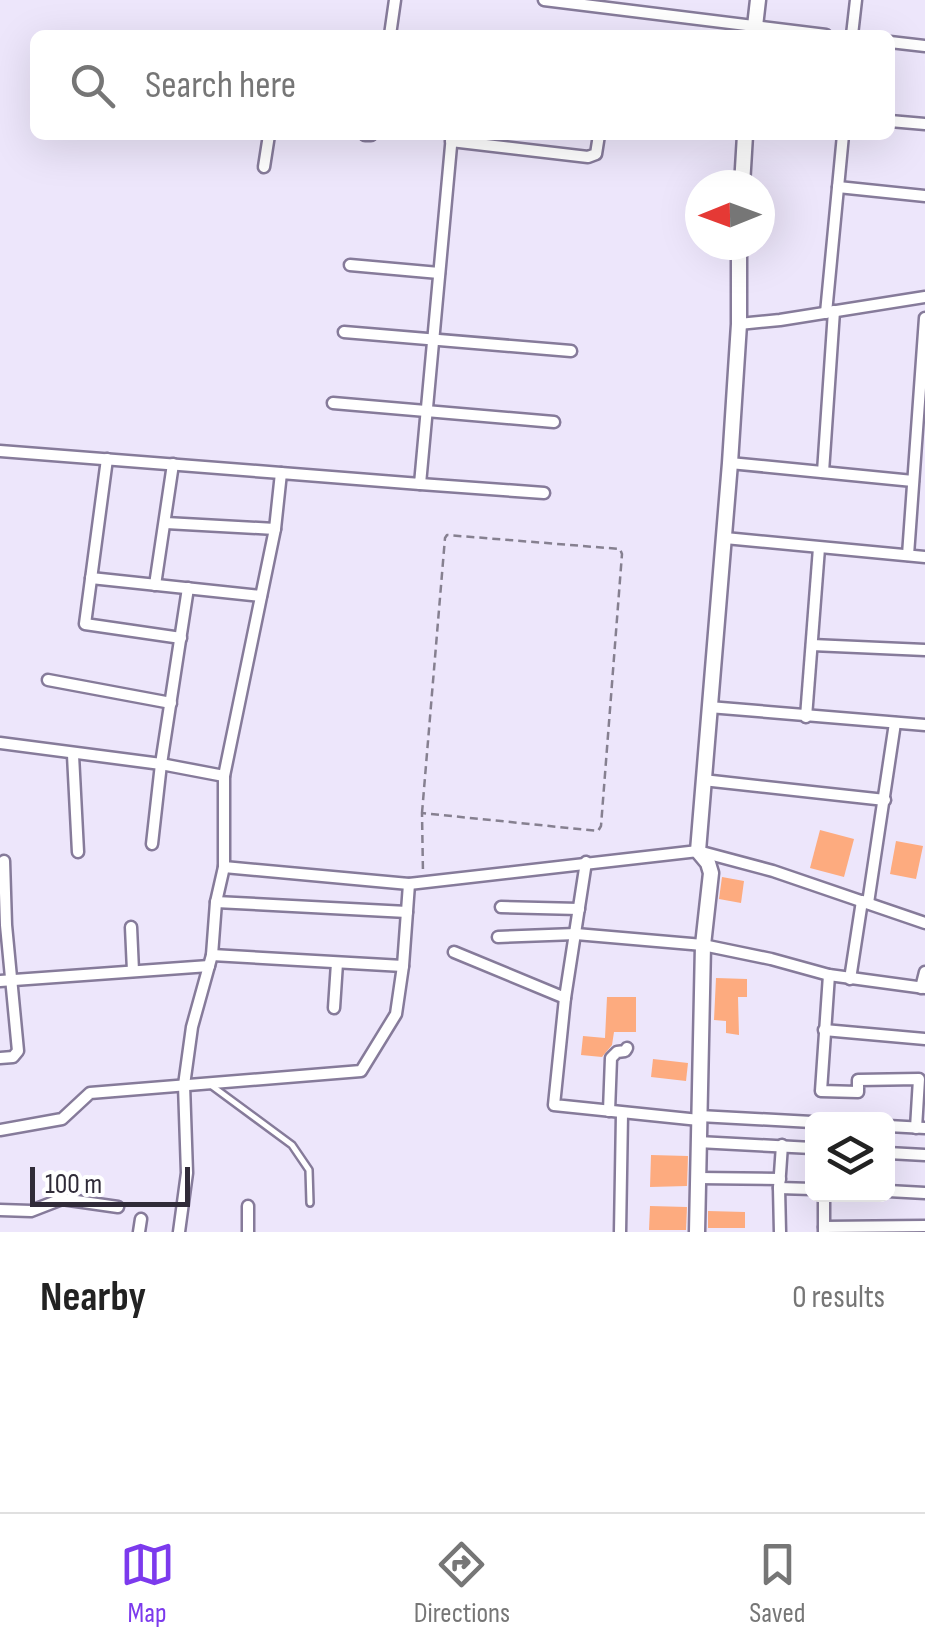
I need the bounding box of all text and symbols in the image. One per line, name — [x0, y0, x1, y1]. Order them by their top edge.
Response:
search box — [30, 30, 895, 140]
icon: search — [65, 58, 120, 113]
text: Search here — [145, 63, 296, 108]
north arrow — [685, 170, 775, 260]
map controls — [805, 1112, 895, 1202]
button: layers — [805, 1112, 895, 1202]
scale bar — [30, 1162, 190, 1206]
text: 100 m — [45, 1168, 102, 1201]
text: Nearby — [40, 1272, 146, 1323]
text: 0 results — [792, 1278, 885, 1317]
tab: Map — [120, 1537, 175, 1630]
tab: Directions — [414, 1537, 510, 1630]
tab: Saved — [749, 1537, 805, 1630]

